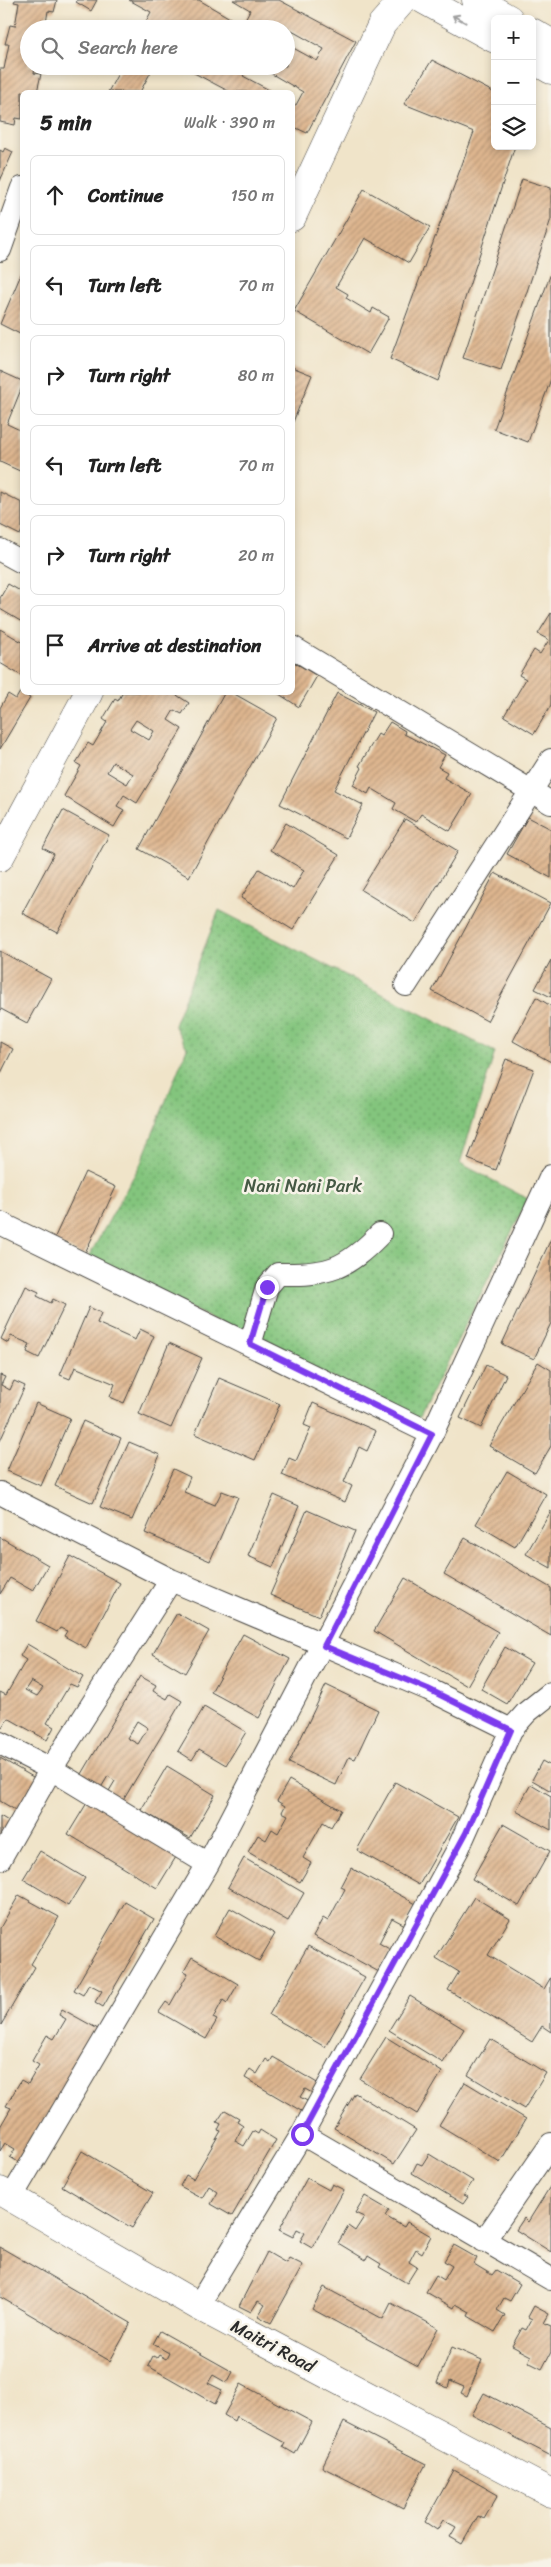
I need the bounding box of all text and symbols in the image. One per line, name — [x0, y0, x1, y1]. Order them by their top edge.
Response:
one-way arrow — [453, 14, 467, 24]
map controls — [491, 15, 536, 150]
button: + — [491, 15, 536, 60]
search box — [20, 20, 295, 75]
text: Search here — [78, 31, 178, 64]
icon: search — [38, 34, 66, 62]
button: − — [491, 60, 536, 105]
text: 5 min — [40, 104, 92, 142]
button: layers — [491, 105, 536, 150]
text: Walk · 390 m — [184, 108, 275, 137]
text: Continue — [88, 179, 164, 212]
icon: ahead — [41, 181, 69, 209]
text: 150 m — [231, 181, 274, 210]
text: Turn left — [88, 269, 161, 302]
icon: left — [41, 271, 69, 299]
text: 70 m — [238, 271, 274, 300]
text: Turn right — [88, 359, 170, 392]
icon: right — [41, 361, 69, 389]
text: 80 m — [238, 361, 274, 390]
text: Turn left — [88, 449, 161, 482]
icon: left — [41, 451, 69, 479]
text: 70 m — [238, 451, 274, 480]
text: Turn right — [88, 539, 170, 572]
icon: right — [41, 541, 69, 569]
text: 20 m — [238, 541, 274, 570]
text: Arrive at destination — [88, 629, 261, 662]
icon: arrive — [41, 631, 69, 659]
park label: Nani Nani Park — [244, 1170, 363, 1202]
route end — [256, 1276, 279, 1299]
route start — [291, 2123, 314, 2146]
street label: Maitri Road — [225, 2310, 323, 2382]

